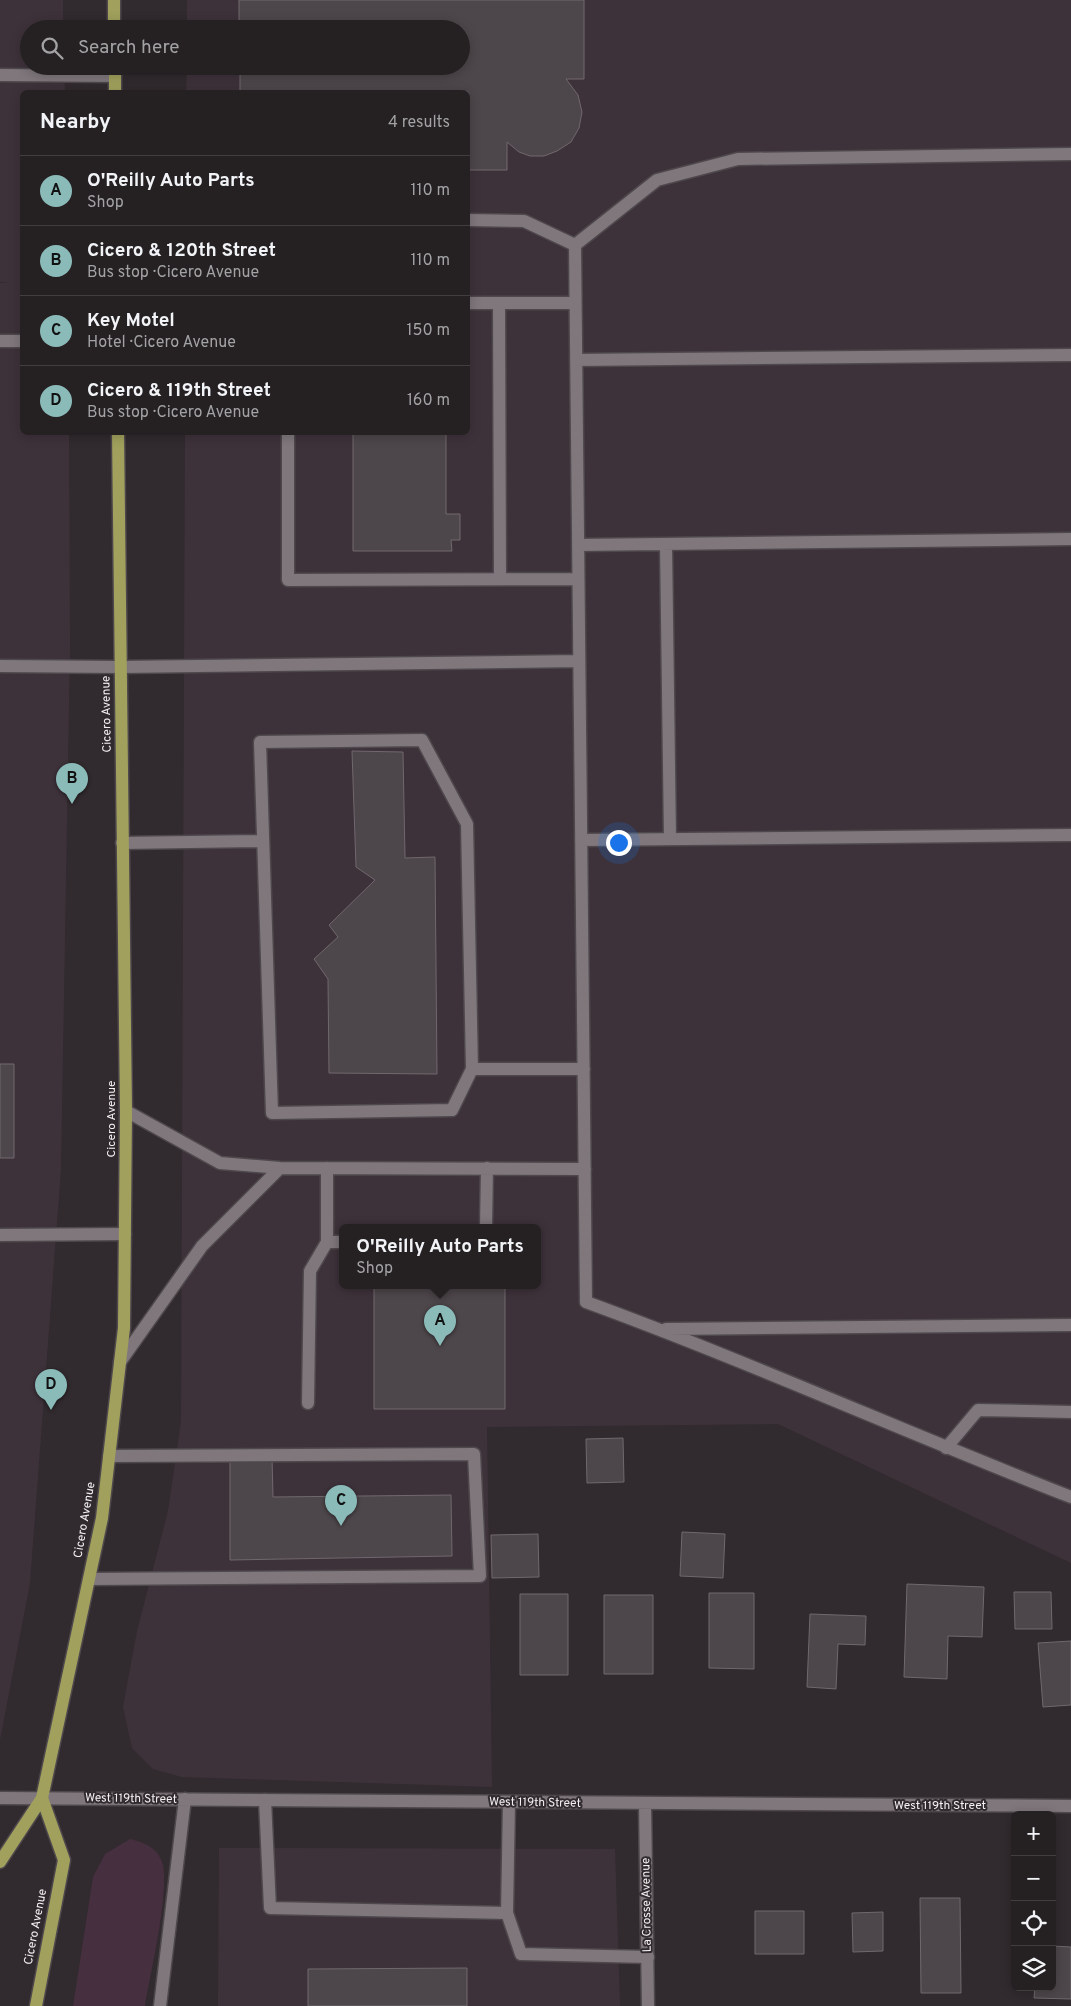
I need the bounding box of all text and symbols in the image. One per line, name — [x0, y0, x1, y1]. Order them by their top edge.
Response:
search box — [20, 20, 470, 75]
icon: search — [38, 34, 66, 62]
text: Search here — [78, 36, 180, 60]
text: Nearby — [40, 109, 111, 136]
text: 4 results — [388, 113, 450, 133]
text: O'Reilly Auto Parts — [87, 169, 255, 193]
text: A — [50, 181, 62, 201]
text: 110 m — [410, 181, 450, 201]
text: Shop — [87, 193, 124, 213]
text: Cicero & 120th Street — [87, 239, 276, 263]
text: B — [50, 251, 62, 271]
text: 110 m — [410, 251, 450, 271]
text: Bus stop · Cicero Avenue — [87, 263, 259, 283]
text: Key Motel — [87, 309, 175, 333]
text: C — [51, 321, 61, 341]
text: 150 m — [407, 321, 450, 341]
text: Hotel · Cicero Avenue — [87, 333, 236, 353]
text: Cicero & 119th Street — [87, 379, 271, 403]
text: D — [50, 391, 62, 411]
text: 160 m — [407, 391, 450, 411]
text: Bus stop · Cicero Avenue — [87, 403, 259, 423]
street label: Cicero Avenue — [98, 675, 116, 753]
pin: B — [56, 763, 88, 804]
your location — [606, 830, 632, 856]
street label: Cicero Avenue — [104, 1080, 120, 1158]
popup — [339, 1224, 541, 1289]
text: O'Reilly Auto Parts — [356, 1235, 524, 1259]
text: Shop — [356, 1259, 393, 1279]
pin: A — [424, 1305, 456, 1346]
pin: D — [35, 1369, 67, 1410]
street label: Cicero Avenue — [70, 1481, 100, 1559]
pin: C — [325, 1485, 357, 1526]
street label: West 119th Street — [85, 1790, 177, 1808]
street label: West 119th Street — [489, 1794, 581, 1812]
street label: West 119th Street — [894, 1798, 986, 1814]
map controls — [1011, 1811, 1056, 1991]
button: + — [1011, 1811, 1056, 1856]
button: − — [1011, 1856, 1056, 1901]
street label: La Crosse Avenue — [638, 1858, 656, 1952]
street label: Cicero Avenue — [21, 1888, 51, 1966]
button: locate — [1011, 1901, 1056, 1946]
button: layers — [1011, 1946, 1056, 1991]

